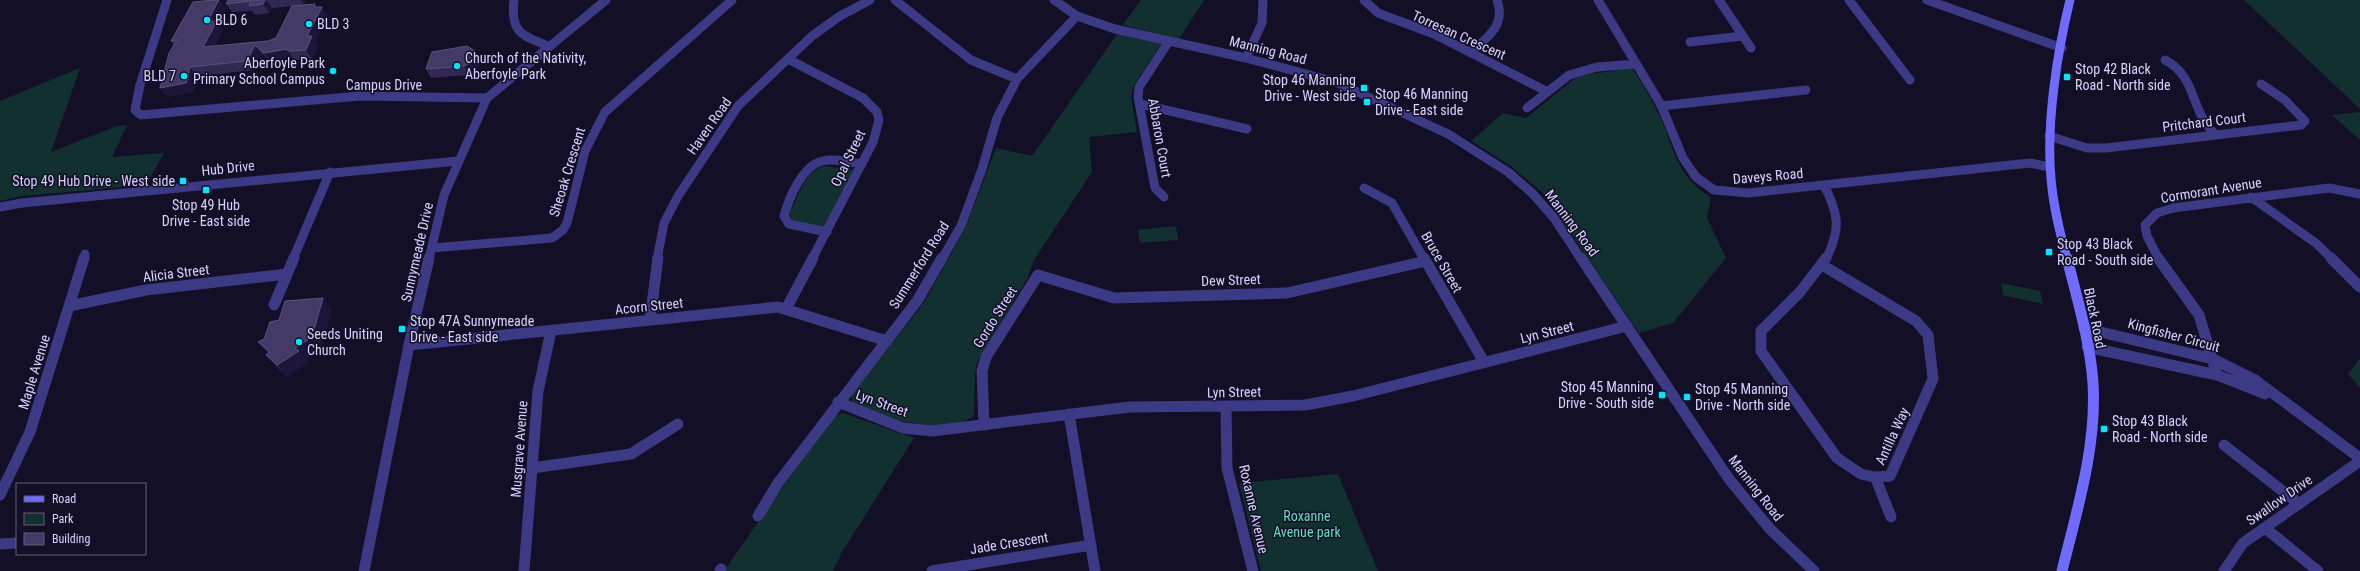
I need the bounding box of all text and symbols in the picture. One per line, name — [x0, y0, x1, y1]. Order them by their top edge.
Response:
street label: Torresan Crescent — [1410, 7, 1508, 63]
place label: BLD 6 — [215, 12, 248, 28]
marker: BLD 6 — [202, 15, 212, 25]
place label: BLD 3 — [317, 16, 349, 32]
marker: BLD 3 — [304, 19, 314, 29]
street label: Manning Road — [1228, 33, 1308, 67]
place label: Church of the Nativity, Aberfoyle Park — [465, 50, 587, 82]
place label: Aberfoyle Park Primary School Campus — [193, 55, 326, 87]
marker: Church of the Nativity, Aberfoyle Park — [452, 61, 462, 71]
place label: Stop 42 Black Road - North side — [2075, 61, 2171, 93]
marker: Aberfoyle Park Primary School Campus — [328, 66, 338, 76]
place label: BLD 7 — [144, 68, 176, 84]
marker: BLD 7 — [179, 71, 189, 81]
place label: Stop 46 Manning Drive - West side — [1263, 72, 1356, 104]
marker: Stop 42 Black Road - North side — [2062, 72, 2072, 82]
street label: Campus Drive — [346, 77, 423, 93]
marker: Stop 46 Manning Drive - West side — [1359, 83, 1369, 93]
place label: Stop 46 Manning Drive - East side — [1375, 86, 1468, 118]
street label: Haven Road — [684, 94, 734, 158]
street label: Abbaron Court — [1145, 97, 1175, 179]
marker: Stop 46 Manning Drive - East side — [1362, 97, 1372, 107]
street label: Pritchard Court — [2161, 109, 2247, 135]
street label: Sheoak Crescent — [546, 125, 588, 219]
street label: Opal Street — [827, 127, 869, 189]
street label: Hub Drive — [201, 157, 256, 179]
street label: Daveys Road — [1732, 165, 1804, 187]
place label: Stop 49 Hub Drive - West side — [12, 173, 175, 189]
street label: Cormorant Avenue — [2159, 174, 2263, 206]
marker: Stop 49 Hub Drive - West side — [178, 176, 188, 186]
marker: Stop 49 Hub Drive - East side — [201, 185, 211, 195]
street label: Manning Road — [1542, 187, 1602, 259]
place label: Stop 49 Hub Drive - East side — [162, 197, 251, 229]
street label: Sunnymeade Drive — [398, 200, 436, 303]
street label: Summerford Road — [886, 218, 952, 312]
street label: Bruce Street — [1418, 229, 1466, 295]
place label: Stop 43 Black Road - South side — [2057, 236, 2154, 268]
marker: Stop 43 Black Road - South side — [2044, 247, 2054, 257]
street label: Alicia Street — [142, 261, 210, 285]
street label: Dew Street — [1201, 271, 1261, 289]
street label: Gordo Street — [970, 283, 1020, 351]
street label: Black Road — [2081, 286, 2109, 350]
street label: Acorn Street — [614, 294, 684, 318]
place label: Stop 47A Sunnymeade Drive - East side — [410, 313, 535, 345]
street label: Kingfisher Circuit — [2126, 315, 2222, 355]
street label: Lyn Street — [1519, 318, 1575, 346]
marker: Stop 47A Sunnymeade Drive - East side — [397, 324, 407, 334]
place label: Seeds Uniting Church — [307, 326, 383, 358]
street label: Maple Avenue — [15, 332, 53, 411]
marker: Seeds Uniting Church — [294, 337, 304, 347]
place label: Stop 45 Manning Drive - South side — [1558, 379, 1654, 411]
place label: Stop 45 Manning Drive - North side — [1695, 381, 1791, 413]
street label: Lyn Street — [1207, 384, 1261, 400]
street label: Lyn Street — [854, 386, 910, 420]
marker: Stop 45 Manning Drive - South side — [1657, 390, 1667, 400]
marker: Stop 45 Manning Drive - North side — [1682, 392, 1692, 402]
street label: Musgrave Avenue — [508, 400, 530, 498]
street label: Antilla Way — [1872, 405, 1912, 467]
place label: Stop 43 Black Road - North side — [2112, 413, 2208, 445]
marker: Stop 43 Black Road - North side — [2099, 424, 2109, 434]
street label: Manning Road — [1725, 452, 1787, 524]
street label: Roxanne Avenue — [1236, 463, 1272, 555]
street label: Swallow Drive — [2243, 471, 2315, 529]
legend — [16, 483, 146, 555]
text: Road — [52, 492, 76, 506]
park label: Roxanne Avenue park — [1273, 508, 1342, 540]
text: Park — [52, 512, 74, 526]
street label: Jade Crescent — [969, 529, 1049, 557]
text: Building — [52, 532, 90, 546]

